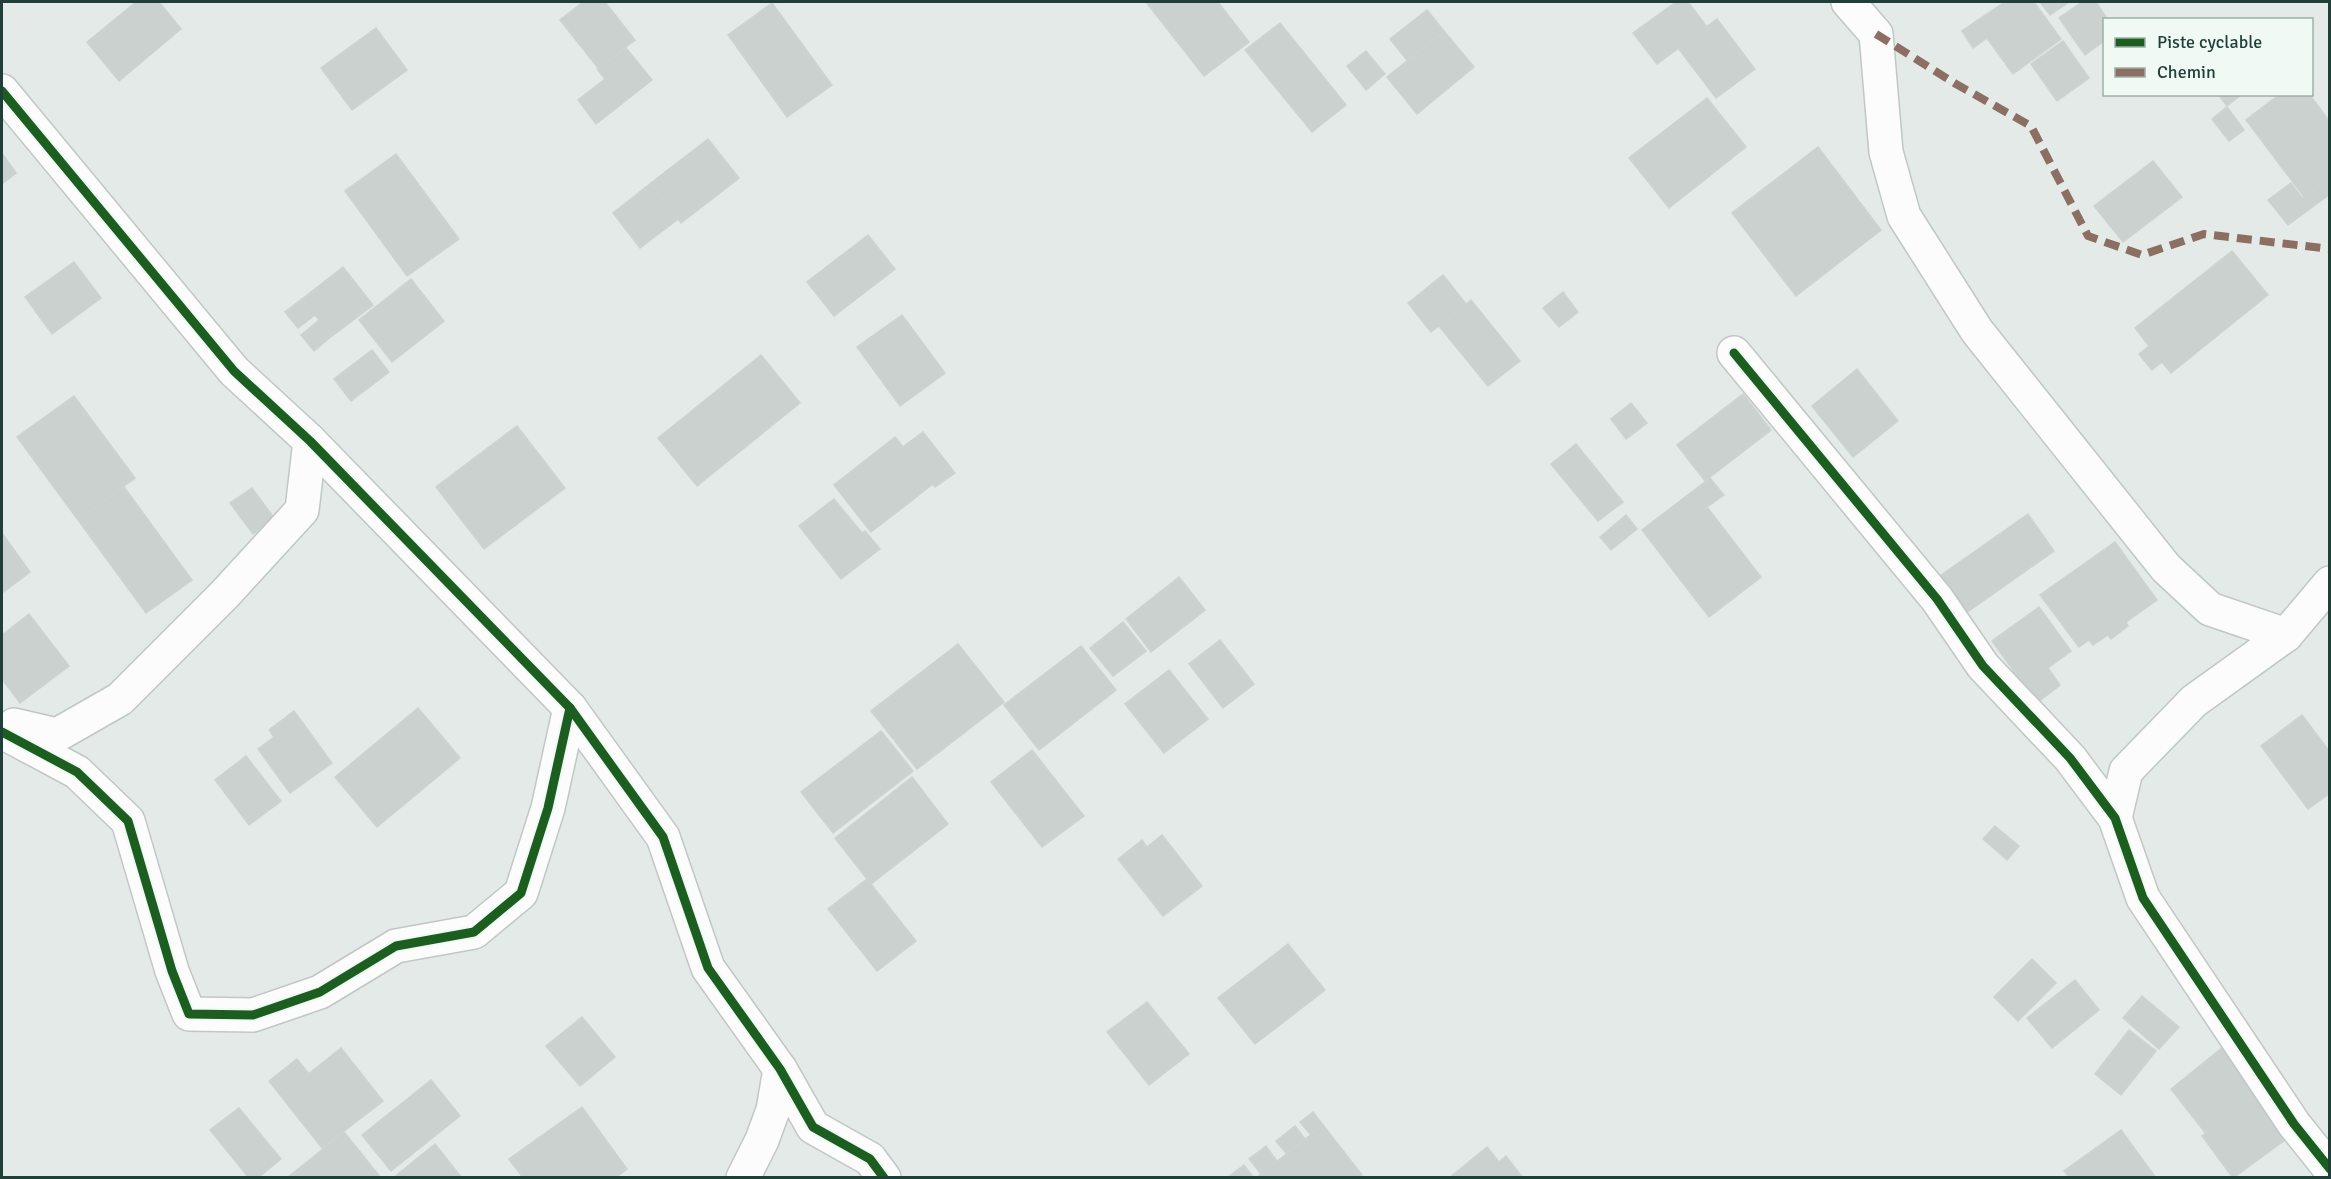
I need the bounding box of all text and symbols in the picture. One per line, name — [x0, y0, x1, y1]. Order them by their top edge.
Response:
legend — [2103, 18, 2313, 96]
text: Piste cyclable — [2157, 31, 2262, 53]
text: Chemin — [2157, 61, 2216, 83]

